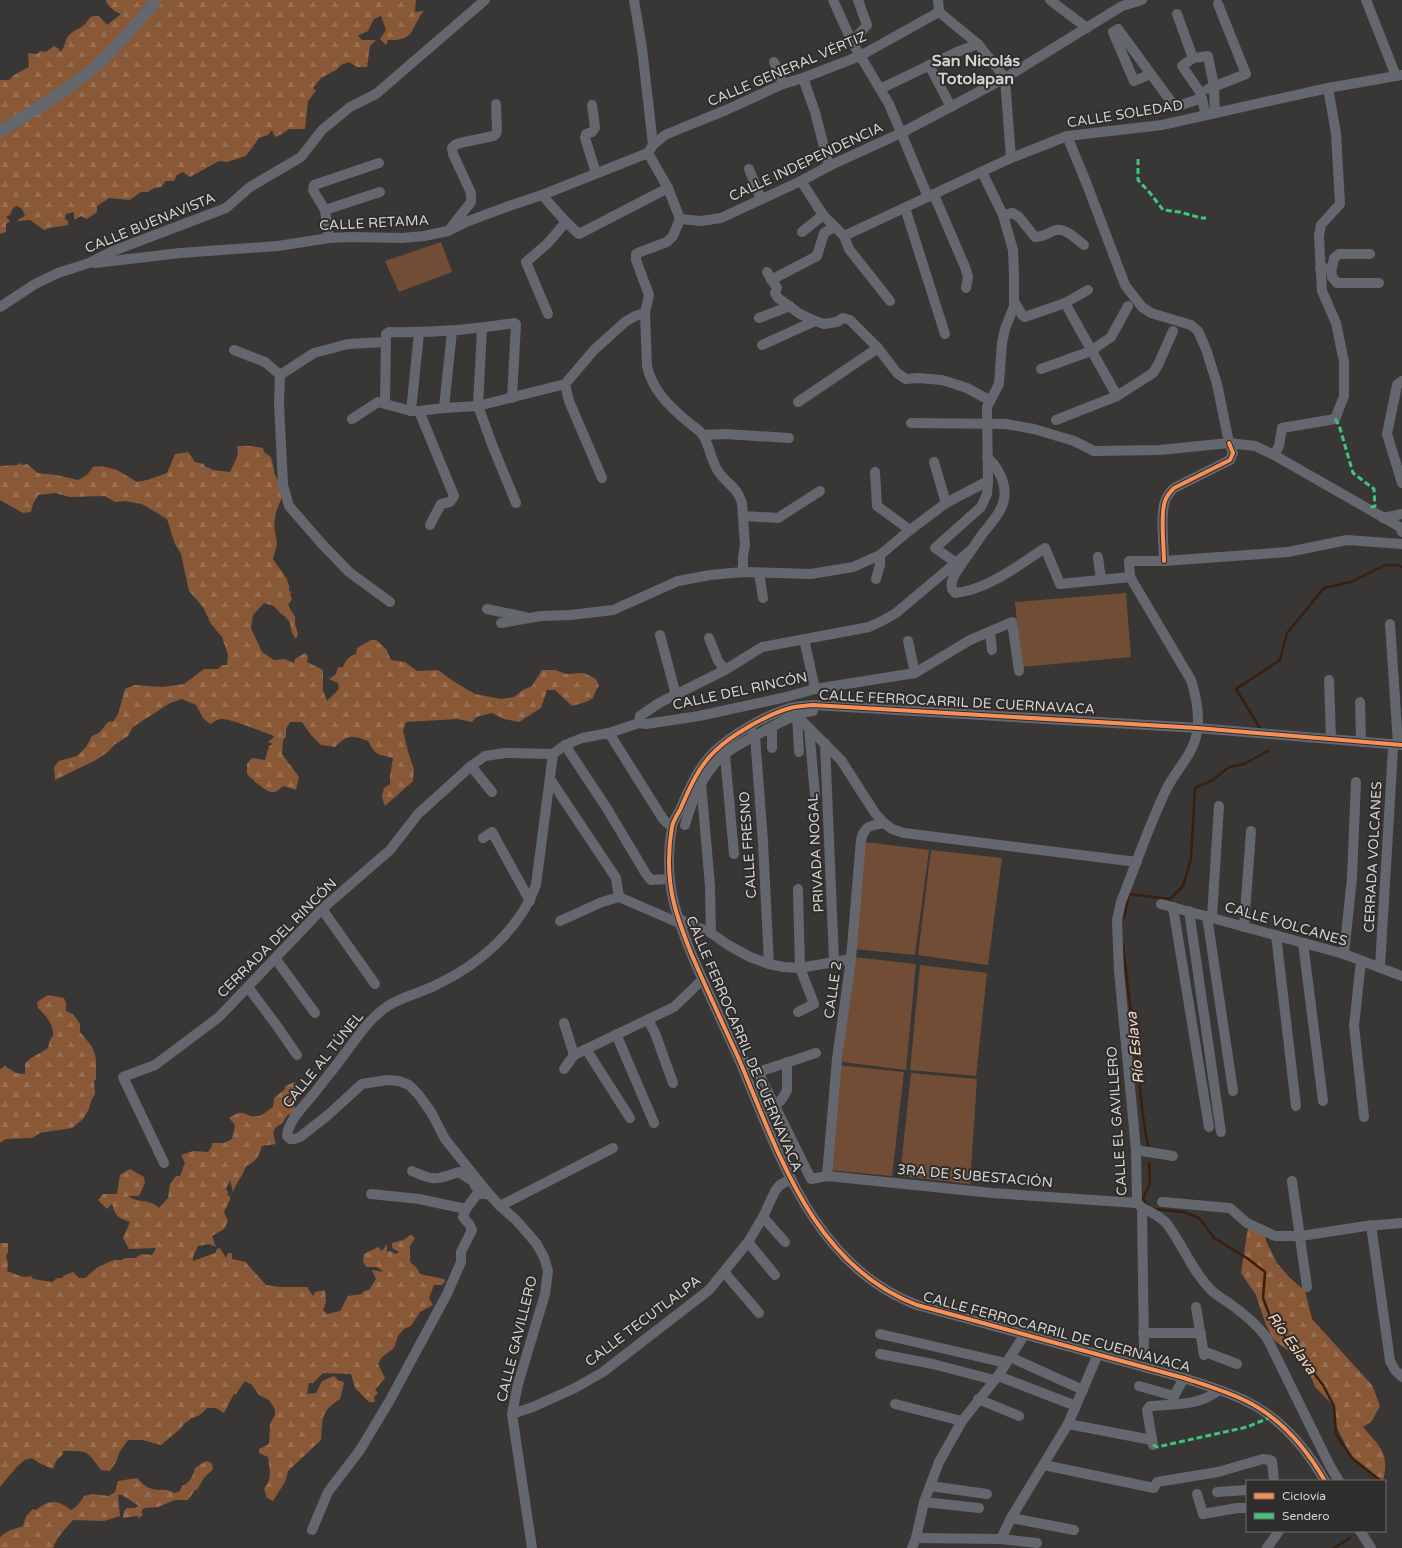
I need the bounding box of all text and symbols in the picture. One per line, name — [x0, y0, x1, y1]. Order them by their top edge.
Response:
street label: CALLE GENERAL VÉRTIZ — [705, 28, 869, 110]
district label: San Nicolás Totolapan — [932, 51, 1020, 89]
street label: CALLE SOLEDAD — [1066, 96, 1184, 132]
street label: CALLE INDEPENDENCIA — [726, 119, 886, 205]
street label: CALLE BUENAVISTA — [82, 189, 218, 257]
street label: CALLE RETAMA — [319, 212, 429, 234]
street label: CALLE DEL RINCÓN — [671, 668, 809, 714]
street label: CALLE FERROCARRIL DE CUERNAVACA — [819, 686, 1095, 718]
street label: CERRADA VOLCANES — [1361, 781, 1385, 933]
street label: CALLE FRESNO — [736, 791, 760, 899]
street label: PRIVADA NOGAL — [804, 793, 828, 913]
street label: CERRADA DEL RINCÓN — [214, 875, 340, 1001]
street label: CALLE VOLCANES — [1223, 898, 1350, 950]
street label: CALLE FERROCARRIL DE CUERNAVACA — [682, 913, 806, 1175]
street label: CALLE 2 — [821, 960, 845, 1020]
street label: CALLE AL TÚNEL — [279, 1009, 367, 1111]
water label: Río Eslava — [1122, 1010, 1148, 1085]
street label: CALLE EL GAVILLERO — [1103, 1046, 1131, 1196]
street label: 3RA DE SUBESTACIÓN — [896, 1161, 1054, 1191]
street label: CALLE TECUTLALPA — [582, 1272, 704, 1370]
street label: CALLE GAVILLERO — [493, 1274, 541, 1404]
street label: CALLE FERROCARRIL DE CUERNAVACA — [921, 1288, 1193, 1376]
water label: Río Eslava — [1263, 1308, 1321, 1378]
legend — [1246, 1480, 1386, 1532]
text: Ciclovía — [1282, 1489, 1326, 1503]
text: Sendero — [1282, 1509, 1330, 1523]

